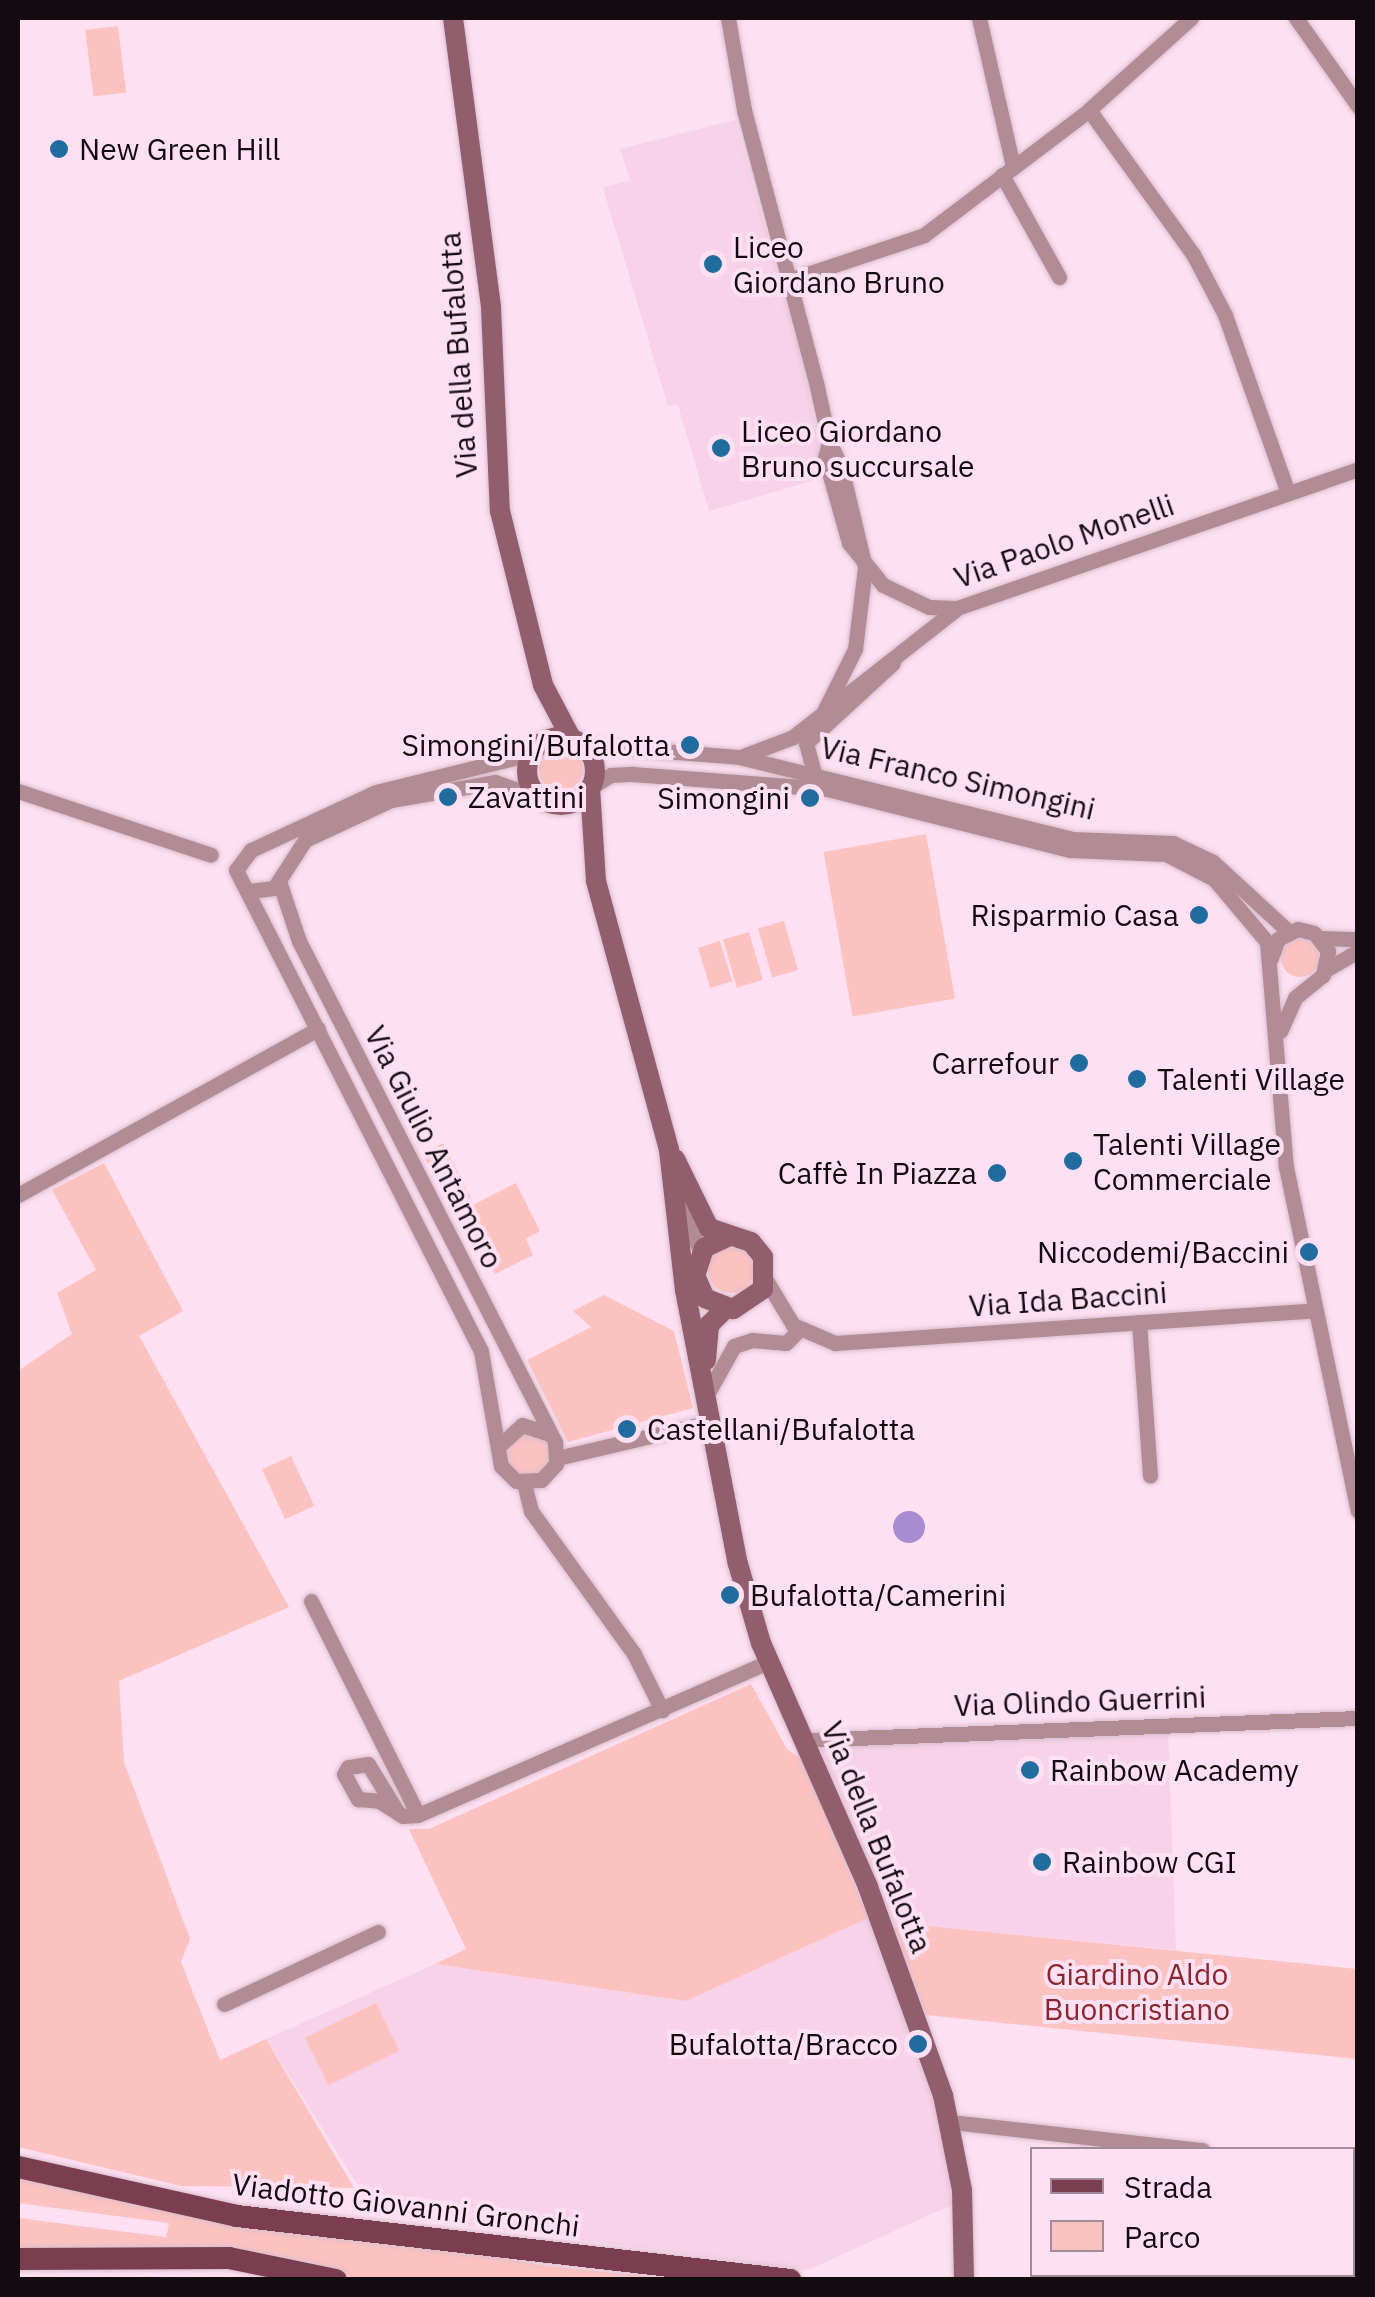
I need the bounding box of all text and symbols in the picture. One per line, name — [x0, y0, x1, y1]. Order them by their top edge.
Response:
place label: New Green Hill — [79, 131, 280, 167]
marker: New Green Hill — [48, 138, 70, 160]
place label: Liceo Giordano Bruno — [733, 229, 945, 300]
street label: Via della Bufalotta — [431, 231, 485, 479]
marker: Liceo Giordano Bruno — [702, 253, 724, 275]
place label: Liceo Giordano Bruno succursale — [741, 413, 975, 484]
marker: Liceo Giordano Bruno succursale — [710, 437, 732, 459]
street label: Via Paolo Monelli — [949, 487, 1179, 595]
place label: Simongini/Bufalotta — [402, 727, 670, 763]
street label: Via Franco Simongini — [817, 729, 1099, 827]
marker: Simongini/Bufalotta — [679, 734, 701, 756]
place label: Zavattini — [468, 779, 585, 815]
place label: Simongini — [657, 780, 790, 816]
marker: Zavattini — [437, 786, 459, 808]
marker: Simongini — [799, 787, 821, 809]
place label: Risparmio Casa — [970, 897, 1179, 933]
marker: Risparmio Casa — [1188, 904, 1210, 926]
street label: Via Giulio Antamoro — [357, 1020, 511, 1274]
place label: Carrefour — [932, 1045, 1059, 1081]
marker: Carrefour — [1068, 1052, 1090, 1074]
place label: Talenti Village — [1157, 1061, 1345, 1097]
marker: Talenti Village — [1126, 1068, 1148, 1090]
place label: Talenti Village Commerciale — [1093, 1126, 1281, 1196]
marker: Talenti Village Commerciale — [1062, 1150, 1084, 1172]
place label: Caffè In Piazza — [778, 1155, 977, 1191]
marker: Caffè In Piazza — [986, 1162, 1008, 1184]
place label: Niccodemi/Baccini — [1037, 1234, 1289, 1270]
marker: Niccodemi/Baccini — [1298, 1241, 1320, 1263]
street label: Via Ida Baccini — [968, 1274, 1168, 1324]
place label: Castellani/Bufalotta — [647, 1411, 915, 1447]
marker: Castellani/Bufalotta — [616, 1418, 638, 1440]
place label: Bufalotta/Camerini — [750, 1577, 1006, 1613]
marker: Bufalotta/Camerini — [719, 1584, 741, 1606]
street label: Via Olindo Guerrini — [953, 1679, 1207, 1723]
street label: Via della Bufalotta — [814, 1716, 940, 1958]
place label: Rainbow Academy — [1050, 1752, 1299, 1788]
marker: Rainbow Academy — [1019, 1759, 1041, 1781]
place label: Rainbow CGI — [1062, 1844, 1237, 1880]
marker: Rainbow CGI — [1031, 1851, 1053, 1873]
park label: Giardino Aldo Buoncristiano — [1044, 1956, 1230, 2026]
place label: Bufalotta/Bracco — [669, 2026, 898, 2062]
marker: Bufalotta/Bracco — [907, 2033, 929, 2055]
legend — [1030, 2147, 1355, 2277]
street label: Viadotto Giovanni Gronchi — [230, 2166, 582, 2244]
text: Strada — [1124, 2167, 1212, 2206]
text: Parco — [1124, 2217, 1200, 2256]

